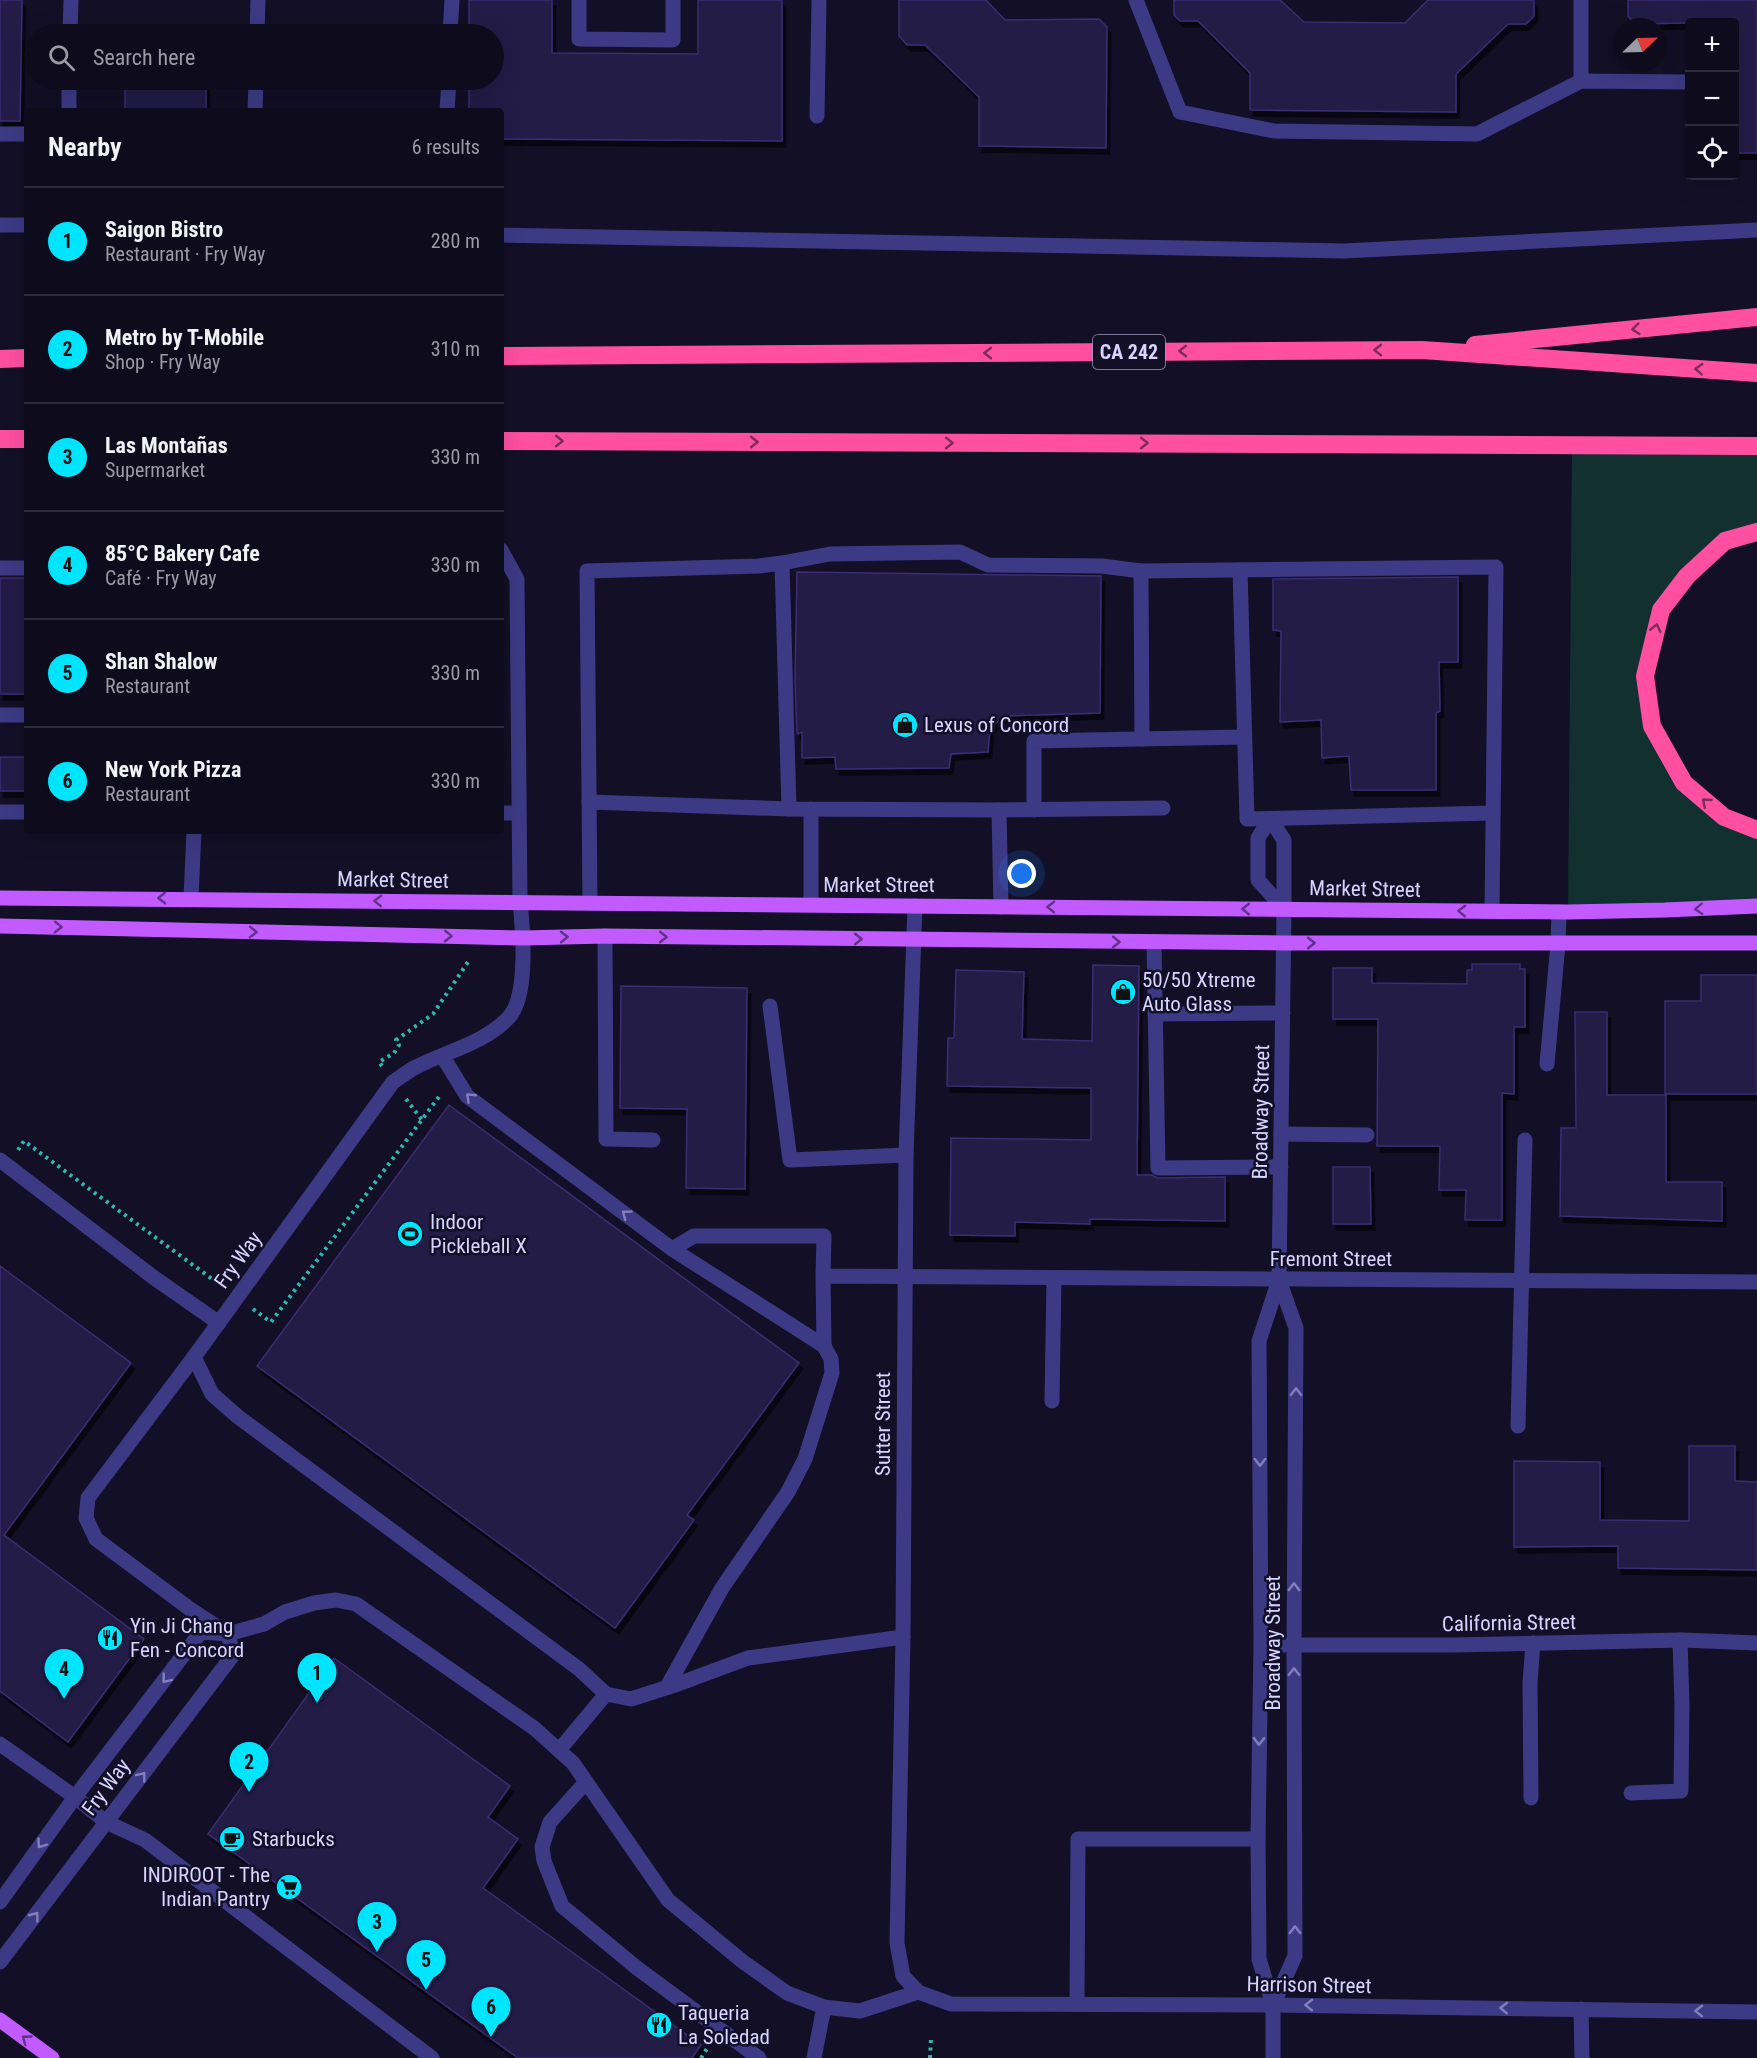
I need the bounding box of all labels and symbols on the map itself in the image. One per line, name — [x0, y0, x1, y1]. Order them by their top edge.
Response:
north arrow — [1613, 18, 1667, 72]
one-way arrow — [1632, 322, 1641, 335]
road number: CA 242 — [1093, 335, 1165, 369]
one-way arrow — [1374, 344, 1383, 356]
one-way arrow — [1179, 345, 1188, 357]
one-way arrow — [984, 347, 993, 359]
one-way arrow — [1694, 363, 1703, 376]
one-way arrow — [555, 435, 564, 447]
one-way arrow — [750, 436, 759, 448]
one-way arrow — [945, 437, 954, 449]
one-way arrow — [1140, 437, 1149, 449]
one-way arrow — [1649, 623, 1662, 633]
shop icon: Lexus of Concord — [890, 710, 920, 740]
place label: Lexus of Concord — [924, 713, 1069, 737]
one-way arrow — [1702, 798, 1713, 809]
your location — [1007, 859, 1036, 888]
street label: Market Street — [337, 867, 449, 893]
street label: Market Street — [823, 873, 935, 897]
street label: Market Street — [1309, 876, 1421, 902]
one-way arrow — [157, 892, 166, 904]
one-way arrow — [373, 895, 382, 907]
one-way arrow — [1046, 901, 1055, 913]
one-way arrow — [1694, 902, 1703, 915]
one-way arrow — [1241, 903, 1250, 915]
one-way arrow — [1457, 905, 1466, 917]
one-way arrow — [54, 921, 63, 933]
one-way arrow — [249, 925, 258, 938]
one-way arrow — [444, 930, 453, 942]
one-way arrow — [560, 931, 569, 943]
one-way arrow — [659, 931, 668, 943]
one-way arrow — [854, 933, 863, 945]
one-way arrow — [1112, 935, 1121, 948]
one-way arrow — [1307, 937, 1316, 949]
place label: 50/50 Xtreme Auto Glass — [1142, 968, 1256, 1016]
shop icon: 50/50 Xtreme Auto Glass — [1108, 977, 1138, 1007]
street label: Broadway Street — [1248, 1044, 1274, 1180]
one-way arrow — [467, 1093, 478, 1104]
place label: Indoor Pickleball X — [430, 1210, 527, 1258]
one-way arrow — [621, 1210, 632, 1221]
sports icon: Indoor Pickleball X — [395, 1219, 425, 1249]
street label: Fry Way — [209, 1227, 267, 1293]
street label: Fremont Street — [1270, 1247, 1392, 1271]
street label: Sutter Street — [871, 1372, 895, 1476]
one-way arrow — [1290, 1387, 1302, 1396]
one-way arrow — [1254, 1458, 1266, 1467]
street label: Broadway Street — [1261, 1575, 1285, 1711]
one-way arrow — [1288, 1582, 1300, 1591]
street label: California Street — [1442, 1610, 1576, 1636]
place label: Yin Ji Chang Fen - Concord — [130, 1614, 244, 1662]
restaurant icon: Yin Ji Chang Fen - Concord — [95, 1623, 125, 1653]
pin: 4 — [44, 1650, 84, 1699]
pin: 1 — [298, 1654, 336, 1703]
one-way arrow — [1288, 1668, 1300, 1677]
one-way arrow — [162, 1672, 173, 1683]
one-way arrow — [1253, 1737, 1266, 1746]
pin: 2 — [230, 1742, 268, 1792]
street label: Fry Way — [77, 1754, 135, 1820]
one-way arrow — [134, 1772, 145, 1783]
cafe icon: Starbucks — [217, 1824, 247, 1854]
place label: Starbucks — [252, 1827, 335, 1851]
one-way arrow — [37, 1838, 48, 1849]
place label: INDIROOT - The Indian Pantry — [143, 1863, 270, 1911]
supermarket icon: INDIROOT - The Indian Pantry — [274, 1872, 304, 1902]
pin: 3 — [358, 1902, 397, 1952]
one-way arrow — [28, 1911, 39, 1922]
one-way arrow — [1289, 1926, 1301, 1935]
pin: 5 — [406, 1940, 446, 1990]
street label: Harrison Street — [1246, 1972, 1372, 1998]
pin: 6 — [472, 1988, 510, 2037]
one-way arrow — [1304, 1999, 1313, 2012]
place label: Taqueria La Soledad — [678, 2001, 770, 2049]
one-way arrow — [1499, 2002, 1508, 2014]
one-way arrow — [1694, 2005, 1703, 2017]
restaurant icon: Taqueria La Soledad — [644, 2010, 674, 2040]
one-way arrow — [22, 2035, 33, 2046]

